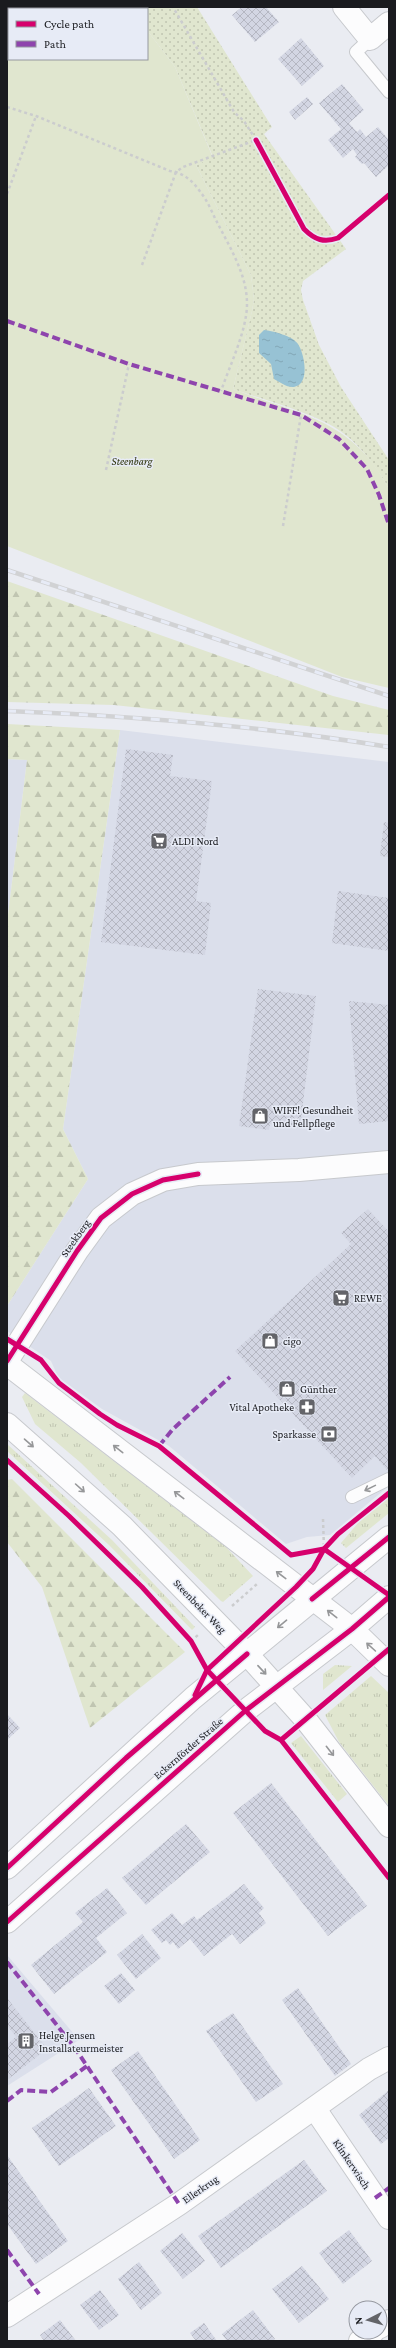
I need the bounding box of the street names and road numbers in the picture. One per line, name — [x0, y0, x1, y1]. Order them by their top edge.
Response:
street label: Steekberg — [58, 1216, 93, 1260]
street label: Steenbeker Weg — [170, 1576, 229, 1637]
street label: Eckernförder Straße — [151, 1715, 225, 1781]
street label: Klinkerwisch — [331, 2137, 373, 2191]
street label: Ellerkrug — [180, 2172, 221, 2206]

